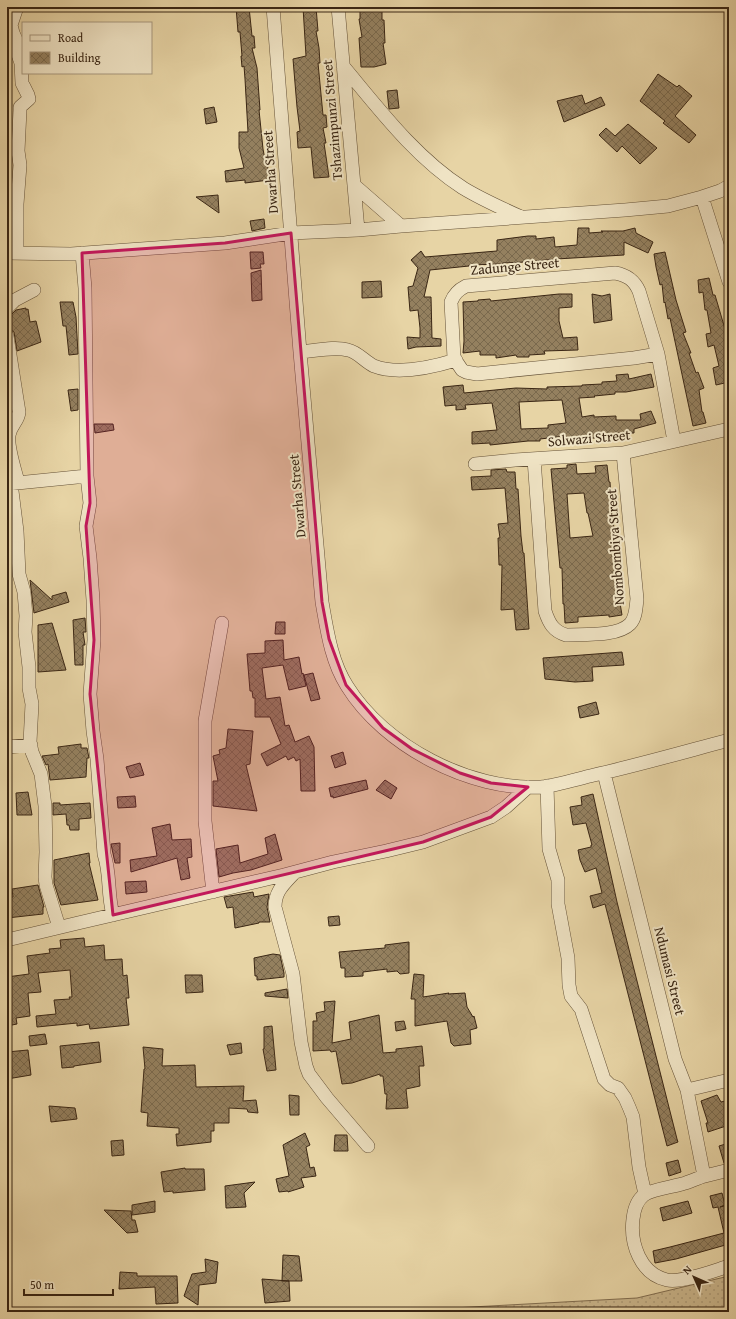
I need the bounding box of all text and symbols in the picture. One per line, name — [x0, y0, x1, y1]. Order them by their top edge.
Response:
legend — [22, 22, 152, 74]
text: Road — [58, 29, 84, 46]
text: Building — [58, 49, 101, 66]
street label: Tshazimpunzi Street — [317, 59, 347, 181]
street label: Dwarha Street — [257, 130, 283, 214]
street label: Zadunge Street — [470, 252, 560, 280]
street label: Solwazi Street — [547, 424, 631, 452]
street label: Dwarha Street — [283, 453, 311, 539]
street label: Nombombiya Street — [601, 488, 629, 606]
street label: Ndumasi Street — [649, 925, 691, 1017]
north arrow — [674, 1257, 714, 1297]
text: N — [679, 1261, 696, 1278]
scale bar — [24, 1271, 113, 1297]
text: 50 m — [30, 1276, 54, 1293]

